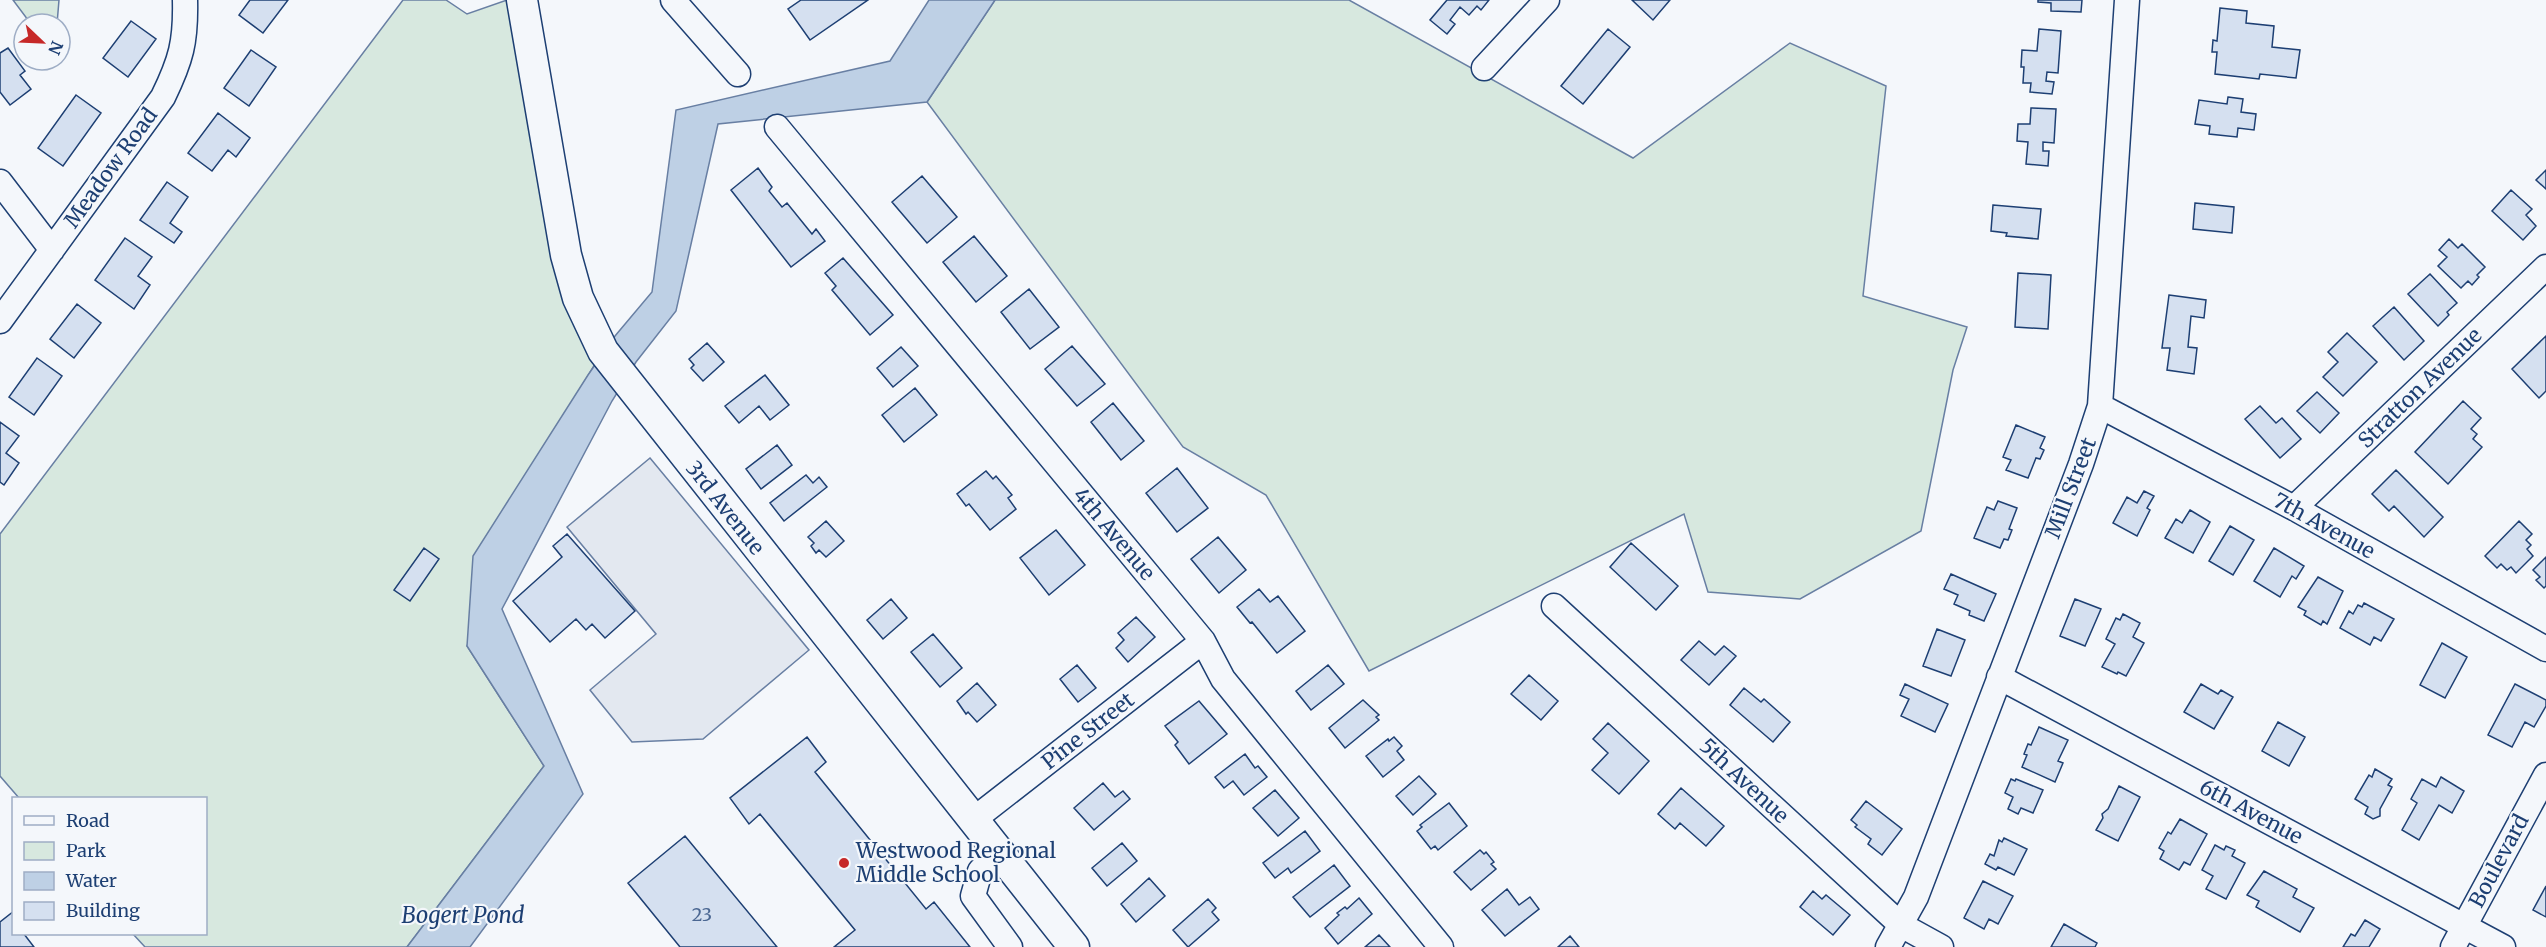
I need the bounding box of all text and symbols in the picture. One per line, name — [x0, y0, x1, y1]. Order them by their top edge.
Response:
north arrow — [12, 12, 72, 72]
text: N — [44, 38, 67, 58]
street label: Meadow Road — [58, 102, 163, 233]
street label: Stratton Avenue — [2352, 322, 2487, 454]
street label: Mill Street — [2039, 434, 2102, 542]
street label: 3rd Avenue — [680, 455, 770, 560]
street label: 4th Avenue — [1068, 482, 1161, 586]
street label: 7th Avenue — [2269, 487, 2380, 565]
street label: Pine Street — [1036, 686, 1139, 775]
street label: 5th Avenue — [1694, 732, 1795, 829]
street label: 6th Avenue — [2195, 773, 2308, 850]
legend — [12, 797, 207, 935]
text: Road — [66, 809, 110, 832]
street label: Boulevard — [2463, 809, 2535, 912]
place label: Westwood Regional Middle School — [855, 837, 1057, 888]
text: Park — [66, 839, 107, 862]
marker: Westwood Regional Middle School — [837, 856, 851, 870]
text: Water — [65, 869, 117, 892]
text: Building — [66, 899, 140, 922]
water label: Bogert Pond — [402, 901, 525, 929]
house number: 23 — [692, 903, 712, 926]

